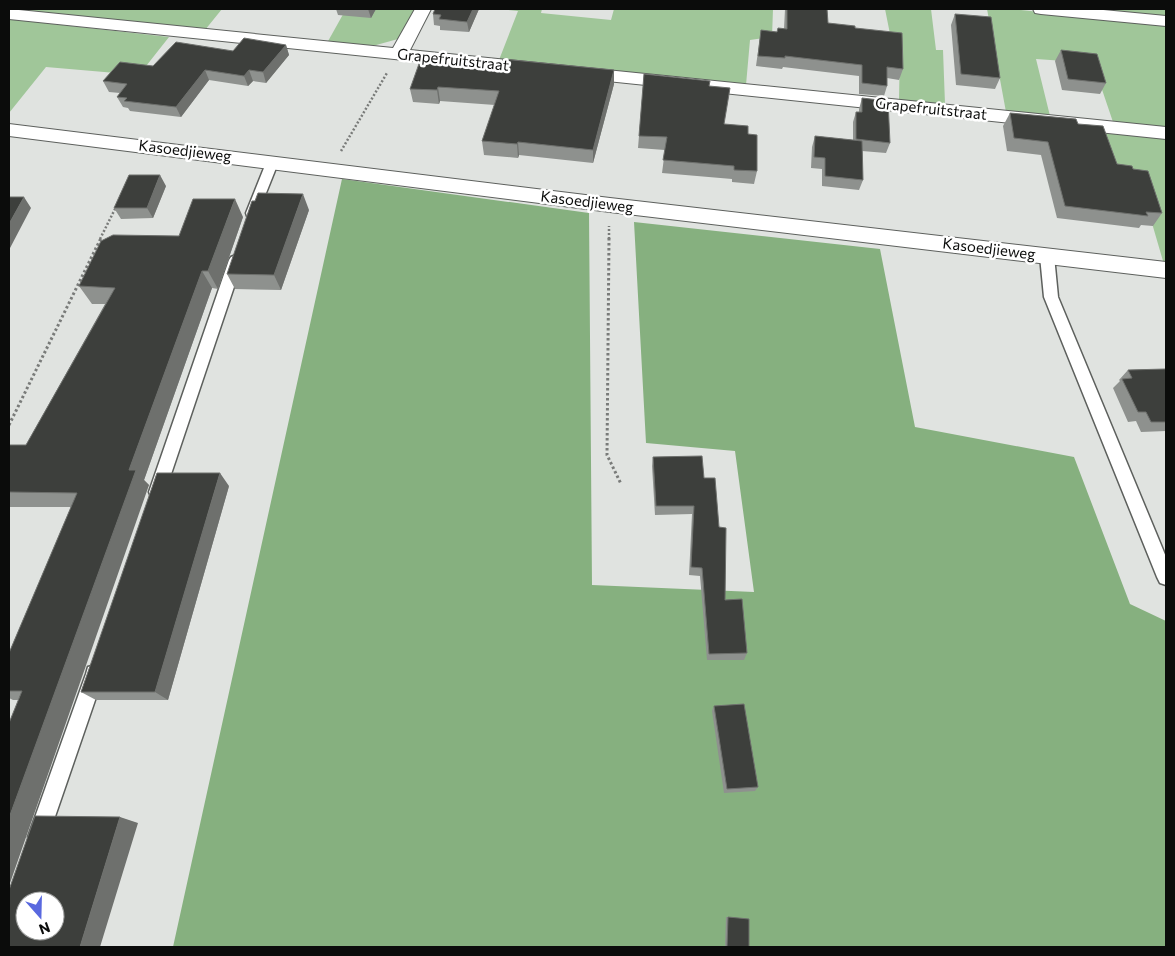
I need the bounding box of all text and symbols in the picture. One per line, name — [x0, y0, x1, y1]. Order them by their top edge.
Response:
street label: Grapefruitstraat — [396, 44, 510, 74]
street label: Grapefruitstraat — [874, 93, 988, 123]
street label: Kasoedjieweg — [138, 135, 233, 165]
street label: Kasoedjieweg — [540, 186, 635, 216]
street label: Kasoedjieweg — [942, 233, 1037, 263]
north arrow — [15, 891, 65, 941]
text: N — [37, 919, 52, 938]

